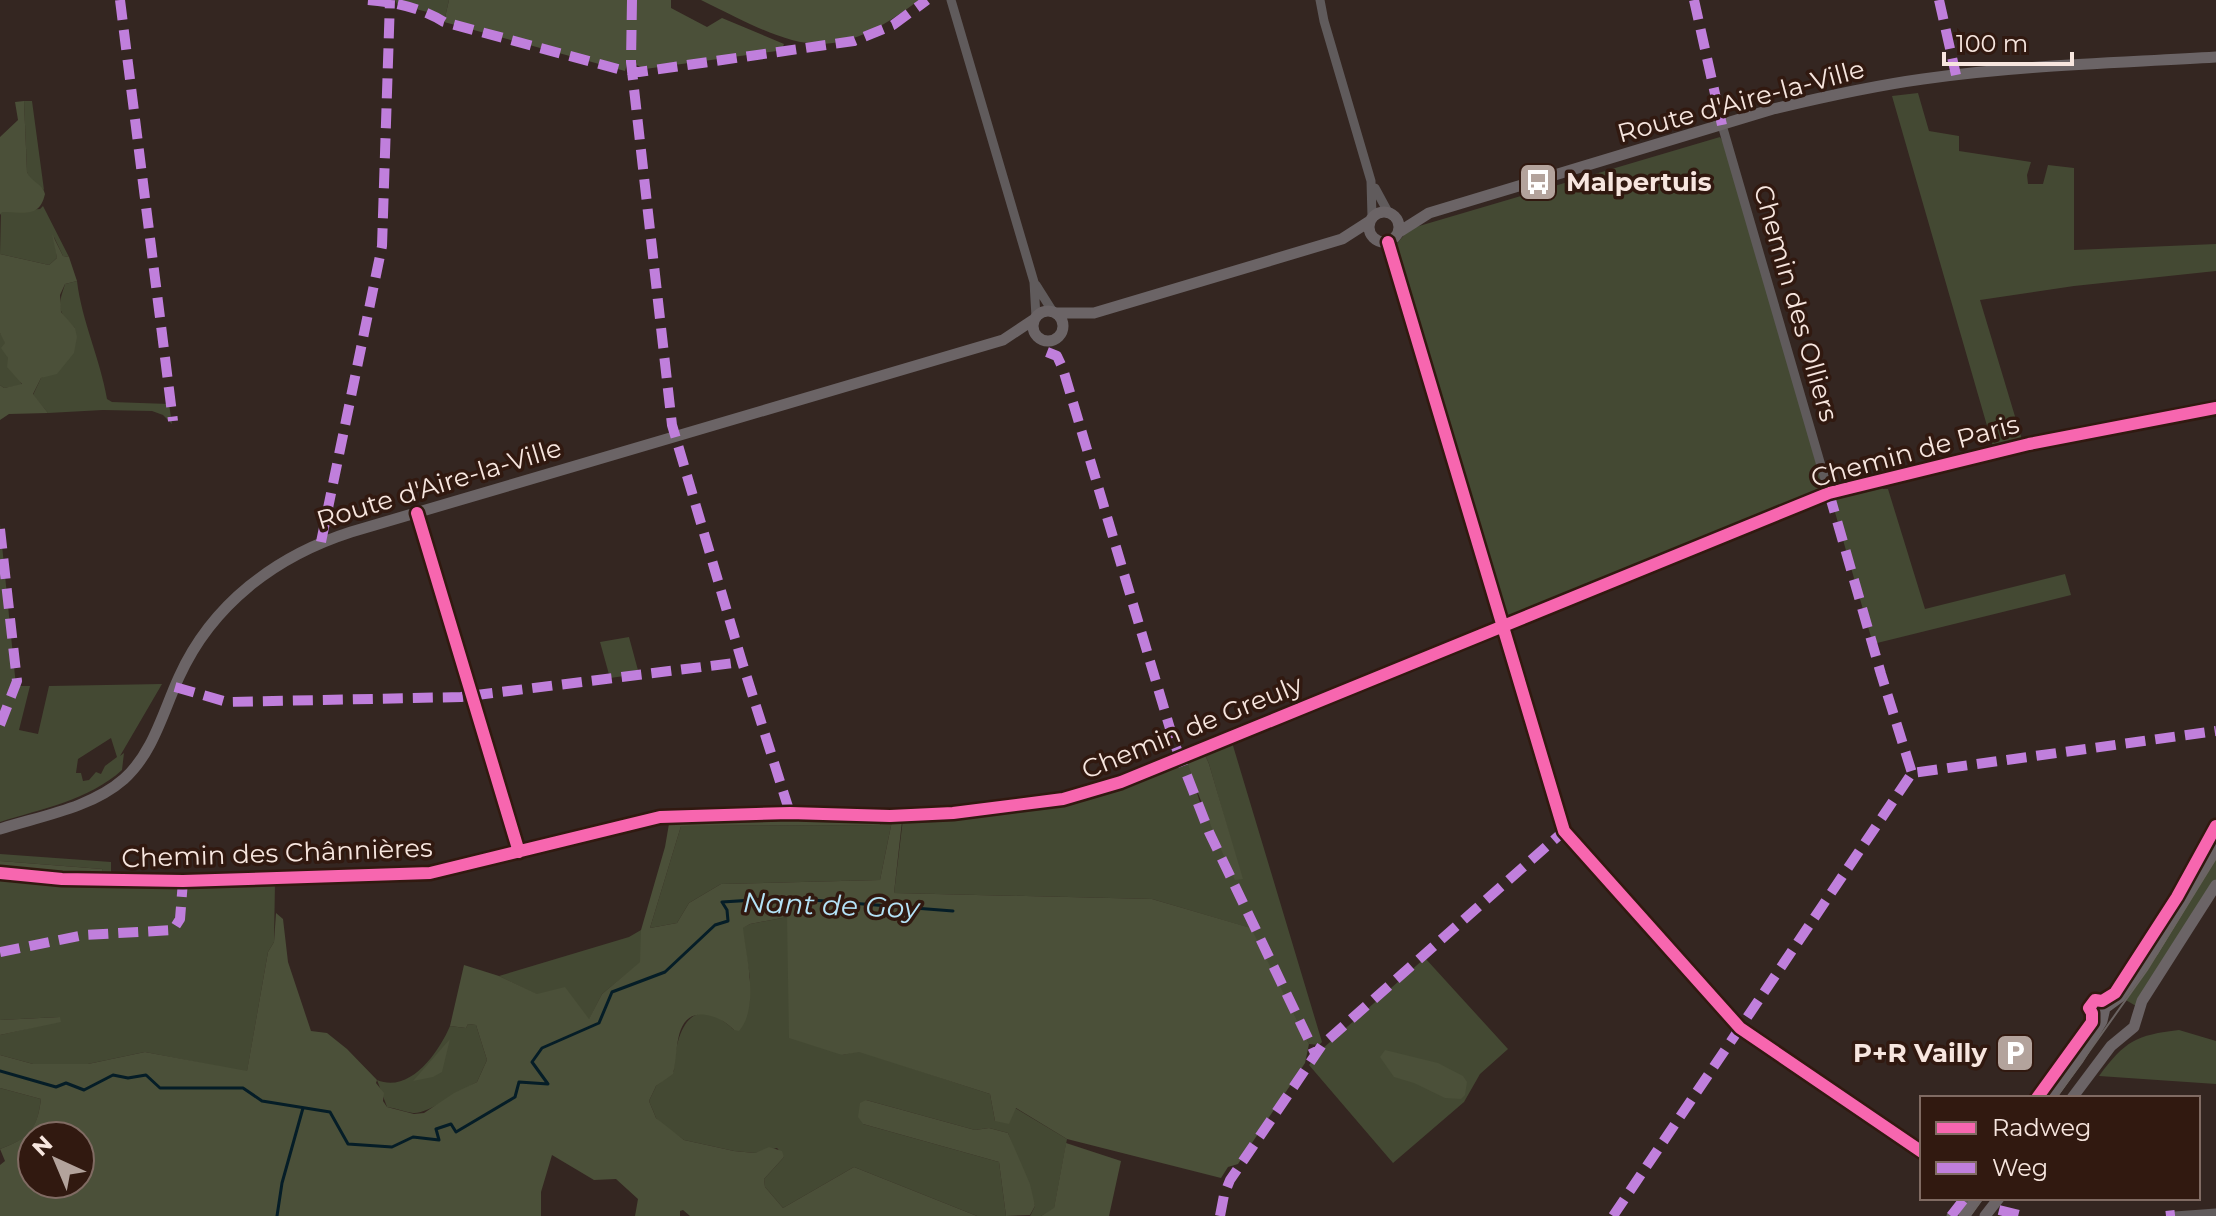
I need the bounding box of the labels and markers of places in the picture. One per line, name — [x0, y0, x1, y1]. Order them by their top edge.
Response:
bus stop icon: Malpertuis — [1517, 161, 1559, 203]
place label: Malpertuis — [1566, 166, 1712, 198]
parking icon: P+R Vailly — [1994, 1032, 2036, 1074]
place label: P+R Vailly — [1853, 1037, 1987, 1069]

